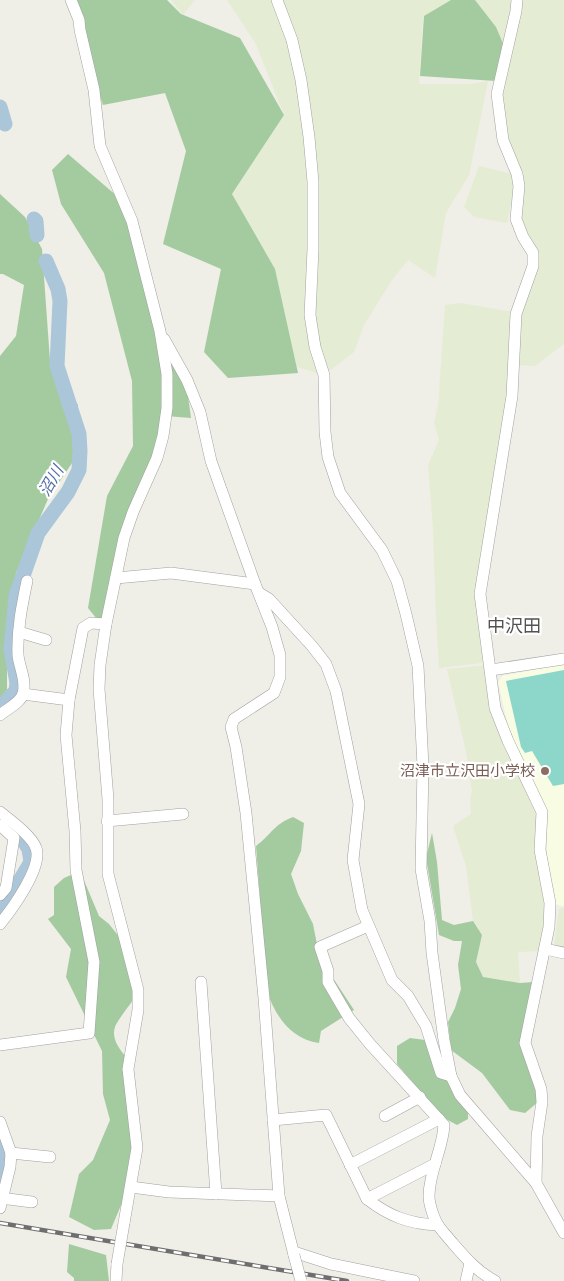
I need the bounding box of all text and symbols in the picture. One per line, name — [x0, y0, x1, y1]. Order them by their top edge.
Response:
water label: 沼川 — [35, 461, 68, 500]
district label: 中沢田 — [487, 615, 541, 636]
place label: 沼津市立沢田小学校 — [400, 762, 535, 780]
marker: 沼津市立沢田小学校 — [539, 765, 551, 777]

